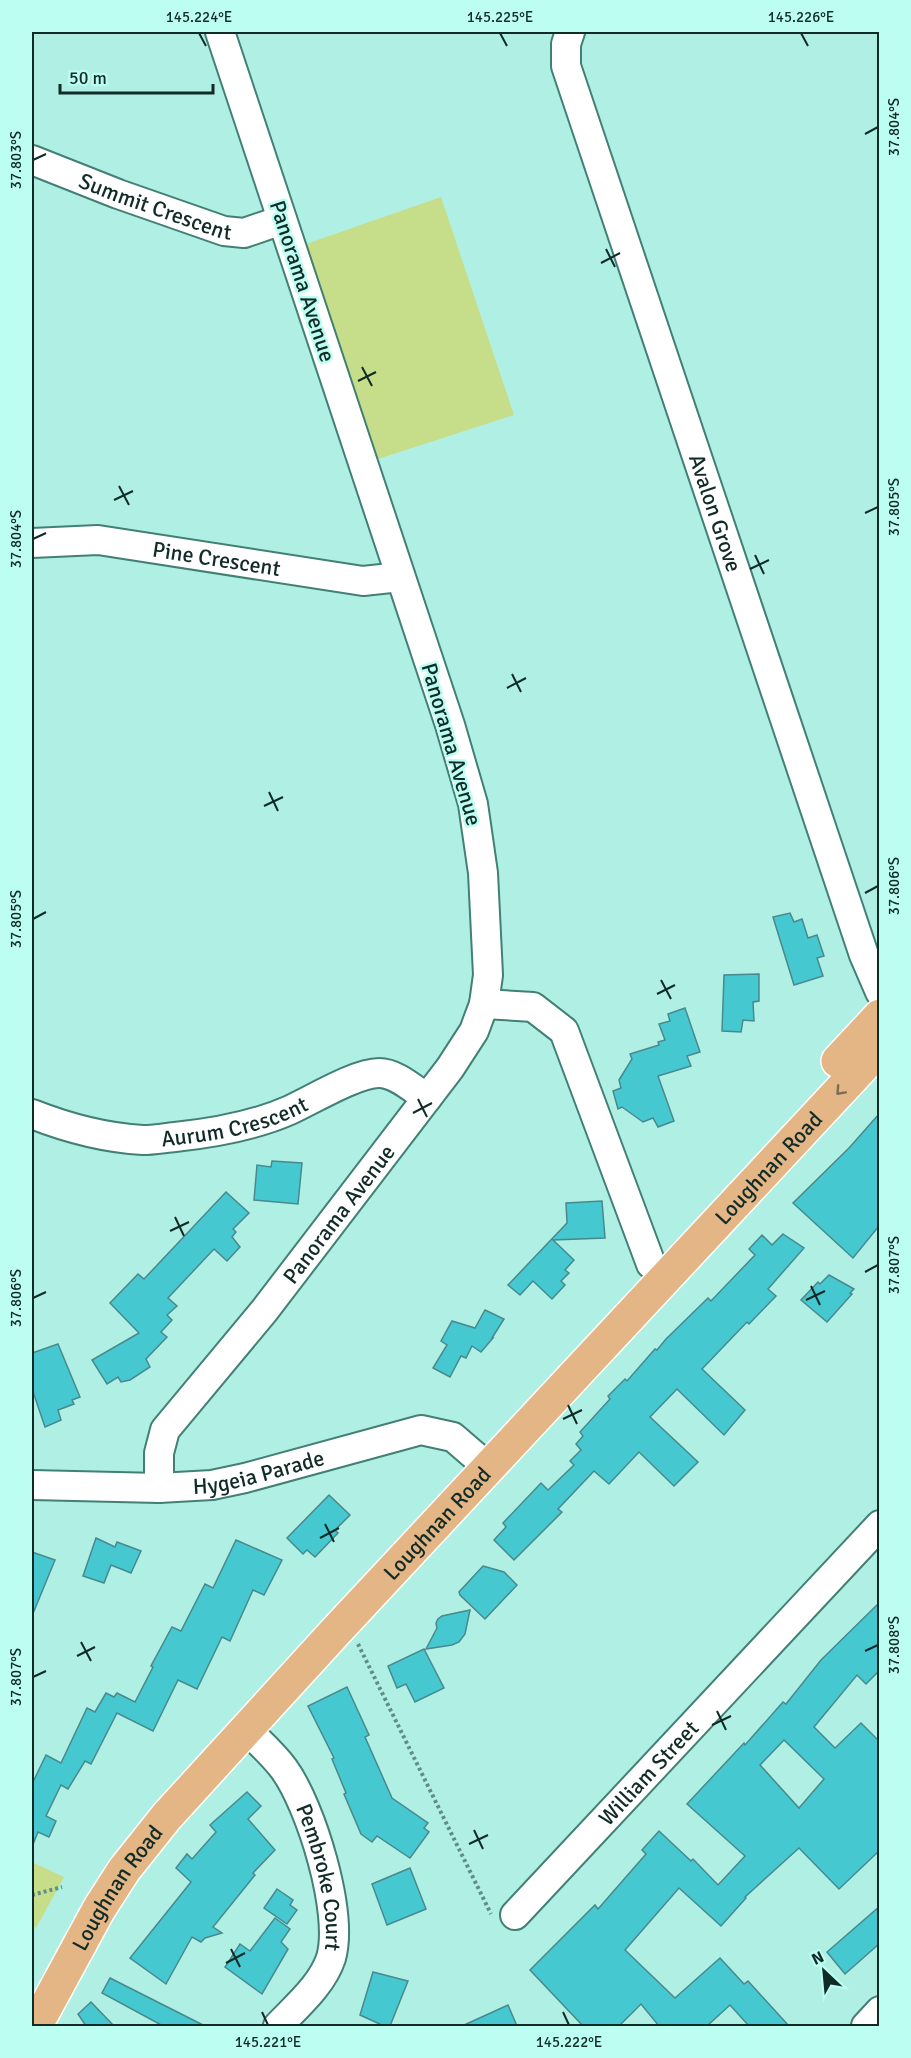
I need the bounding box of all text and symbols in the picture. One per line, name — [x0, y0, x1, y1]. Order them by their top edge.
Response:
text: 145.224°E — [166, 8, 232, 26]
text: 145.225°E — [467, 8, 533, 26]
text: 145.226°E — [768, 8, 834, 26]
scale bar — [60, 57, 213, 95]
text: 50 m — [69, 67, 107, 89]
text: 37.804°S — [885, 98, 903, 156]
text: 37.803°S — [7, 131, 25, 189]
street label: Summit Crescent — [75, 167, 233, 246]
street label: Panorama Avenue — [264, 197, 341, 365]
street label: Avalon Grove — [683, 451, 748, 575]
text: 37.805°S — [885, 478, 903, 536]
text: 37.804°S — [7, 510, 25, 568]
street label: Pine Crescent — [151, 536, 283, 582]
street label: Panorama Avenue — [415, 660, 488, 829]
text: 37.806°S — [885, 857, 903, 915]
text: 37.805°S — [7, 890, 25, 948]
one-way arrow — [836, 1084, 847, 1095]
street label: Aurum Crescent — [160, 1090, 313, 1152]
street label: Loughnan Road — [709, 1106, 828, 1230]
street label: Panorama Avenue — [277, 1139, 401, 1289]
text: 37.807°S — [885, 1236, 903, 1294]
text: 37.806°S — [7, 1269, 25, 1327]
street label: Hygeia Parade — [192, 1444, 327, 1500]
street label: Loughnan Road — [378, 1461, 496, 1586]
text: 37.808°S — [885, 1616, 903, 1674]
text: 37.807°S — [7, 1648, 25, 1706]
street label: William Street — [593, 1715, 705, 1831]
street label: Pembroke Court — [290, 1800, 347, 1953]
street label: Loughnan Road — [66, 1820, 168, 1955]
north arrow — [794, 1941, 854, 2001]
text: N — [808, 1947, 827, 1970]
text: 145.221°E — [235, 2033, 301, 2051]
text: 145.222°E — [536, 2033, 602, 2051]

